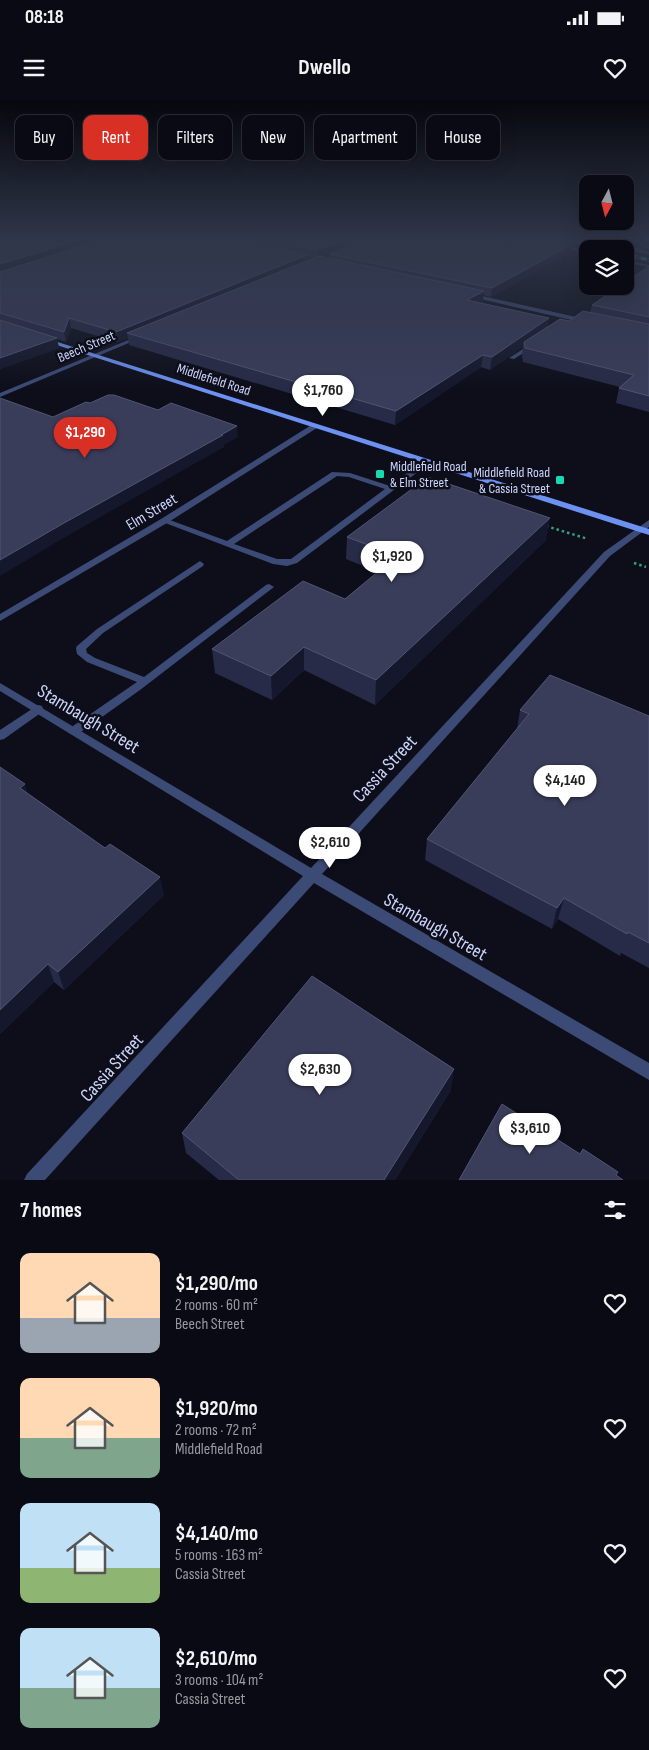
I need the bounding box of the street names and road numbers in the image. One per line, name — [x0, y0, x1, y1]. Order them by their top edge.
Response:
street label: Beech Street — [55, 327, 118, 366]
street label: Middlefield Road — [175, 360, 253, 399]
street label: Elm Street — [123, 490, 181, 535]
street label: Stambaugh Street — [33, 680, 144, 759]
street label: Cassia Street — [348, 730, 422, 807]
street label: Stambaugh Street — [380, 889, 491, 966]
street label: Cassia Street — [76, 1029, 149, 1107]

